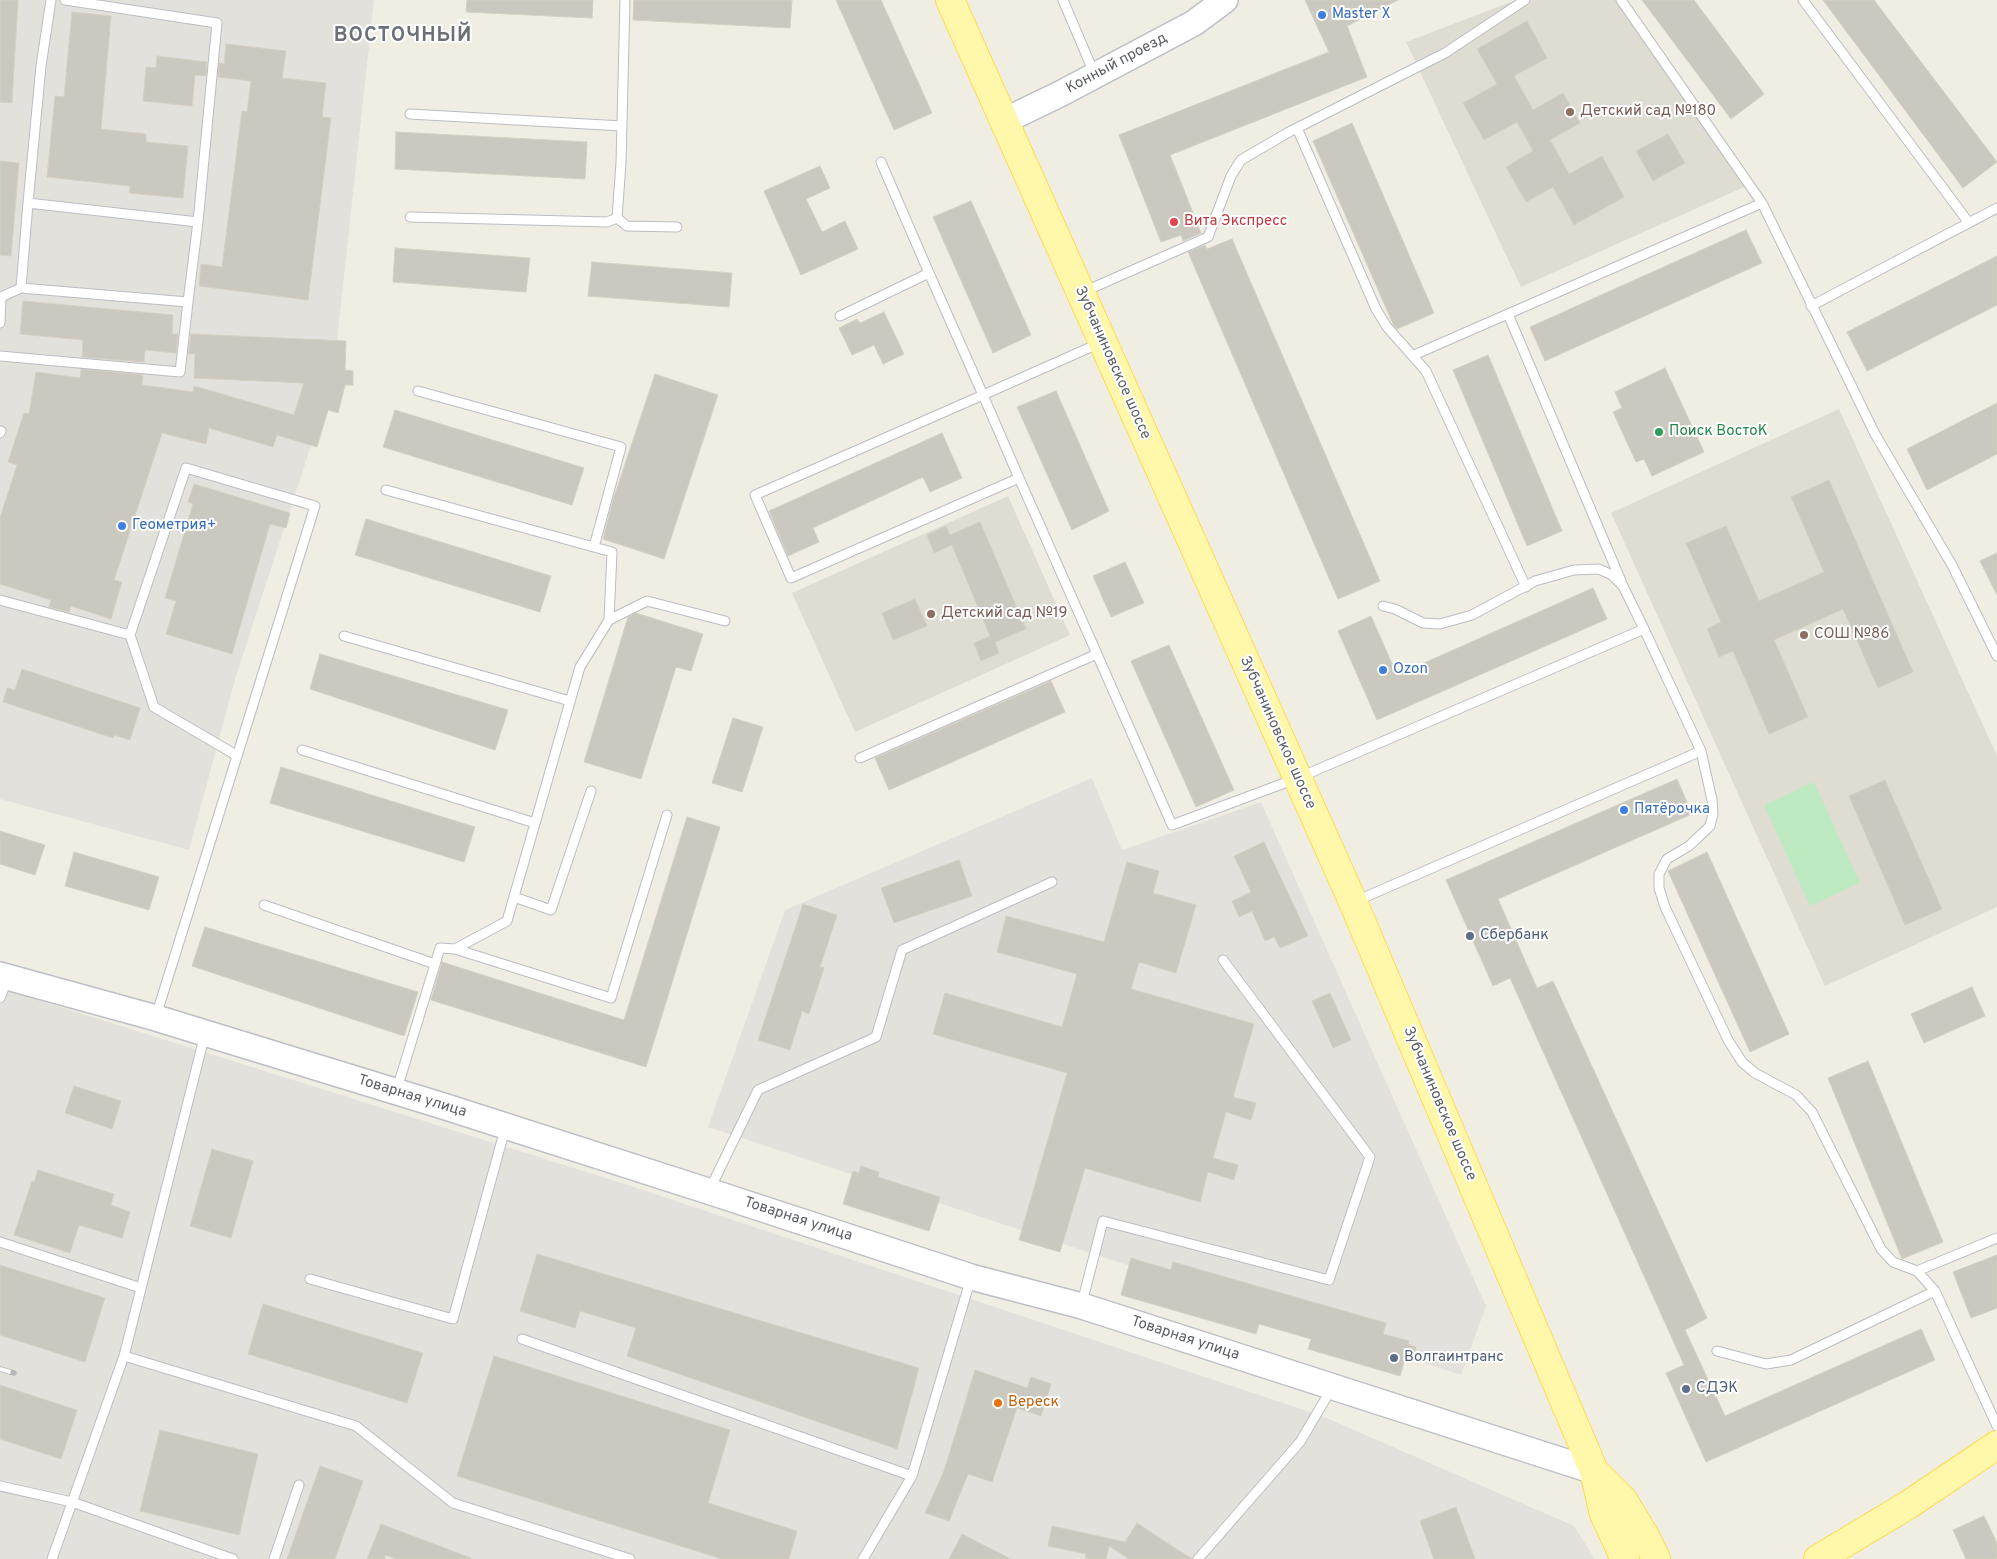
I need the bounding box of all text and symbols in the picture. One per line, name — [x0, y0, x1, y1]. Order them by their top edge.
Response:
place label: Master X — [1332, 6, 1391, 24]
marker: Master X — [1316, 9, 1328, 21]
district label: ВОСТОЧНЫЙ — [333, 25, 473, 49]
street label: Конный проезд — [1063, 30, 1171, 98]
place label: Детский сад №180 — [1580, 103, 1716, 121]
marker: Детский сад №180 — [1564, 106, 1576, 118]
place label: Вита Экспресс — [1184, 213, 1287, 231]
marker: Вита Экспресс — [1168, 216, 1180, 228]
street label: Зубчаниновское шоссе — [1070, 284, 1154, 442]
place label: Поиск ВостоК — [1669, 423, 1768, 441]
marker: Поиск ВостоК — [1653, 426, 1665, 438]
place label: Геометрия+ — [132, 517, 216, 535]
marker: Геометрия+ — [116, 520, 128, 532]
place label: Детский сад №19 — [941, 605, 1067, 623]
marker: Детский сад №19 — [925, 608, 937, 620]
place label: СОШ №86 — [1814, 626, 1889, 644]
marker: СОШ №86 — [1798, 629, 1810, 641]
street label: Зубчаниновское шоссе — [1235, 654, 1319, 812]
place label: Ozon — [1393, 661, 1428, 679]
marker: Ozon — [1377, 664, 1389, 676]
place label: Пятёрочка — [1634, 801, 1710, 819]
marker: Пятёрочка — [1618, 804, 1630, 816]
place label: Сбербанк — [1480, 927, 1549, 945]
marker: Сбербанк — [1464, 930, 1476, 942]
street label: Зубчаниновское шоссе — [1398, 1024, 1480, 1184]
street label: Товарная улица — [355, 1072, 469, 1122]
street label: Товарная улица — [742, 1194, 854, 1246]
street label: Товарная улица — [1129, 1313, 1241, 1365]
place label: Волгаинтранс — [1404, 1349, 1504, 1367]
marker: Волгаинтранс — [1388, 1352, 1400, 1364]
place label: СДЭК — [1696, 1380, 1738, 1398]
marker: СДЭК — [1680, 1383, 1692, 1395]
place label: Вереск — [1008, 1394, 1059, 1412]
marker: Вереск — [992, 1397, 1004, 1409]

